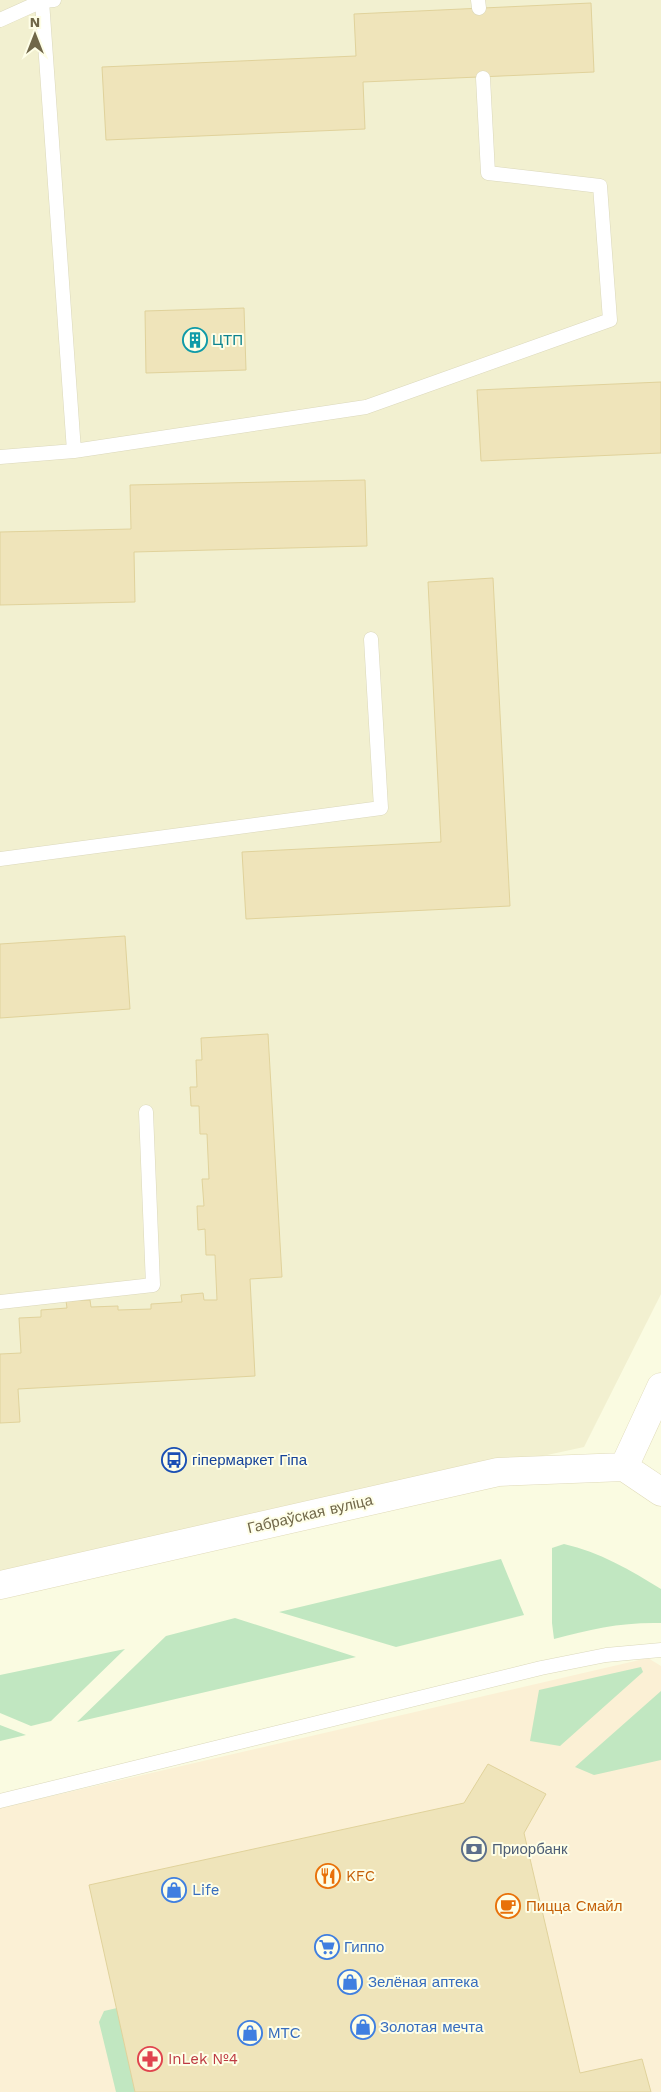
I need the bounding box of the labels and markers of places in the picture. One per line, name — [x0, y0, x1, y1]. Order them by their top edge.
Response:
building icon: ЦТП — [182, 327, 208, 353]
place label: ЦТП — [212, 331, 243, 349]
bus stop icon: гіпермаркет Гіпа — [161, 1447, 187, 1473]
place label: гіпермаркет Гіпа — [192, 1451, 308, 1469]
bank icon: Приорбанк — [461, 1836, 487, 1862]
place label: Приорбанк — [492, 1840, 568, 1858]
restaurant icon: KFC — [315, 1863, 341, 1889]
place label: KFC — [346, 1867, 375, 1885]
shop icon: Life — [161, 1877, 187, 1903]
place label: Life — [192, 1881, 219, 1899]
cafe icon: Пицца Смайл — [495, 1893, 521, 1919]
place label: Пицца Смайл — [526, 1897, 622, 1915]
supermarket icon: Гиппо — [314, 1934, 340, 1960]
place label: Гиппо — [344, 1938, 384, 1956]
shop icon: Зелёная аптека — [337, 1969, 363, 1995]
place label: Зелёная аптека — [368, 1973, 479, 1991]
shop icon: Золотая мечта — [350, 2014, 376, 2040]
place label: Золотая мечта — [380, 2018, 484, 2036]
shop icon: МТС — [237, 2020, 263, 2046]
place label: МТС — [268, 2024, 301, 2042]
pharmacy icon: InLek №4 — [137, 2046, 163, 2072]
place label: InLek №4 — [168, 2050, 238, 2068]

